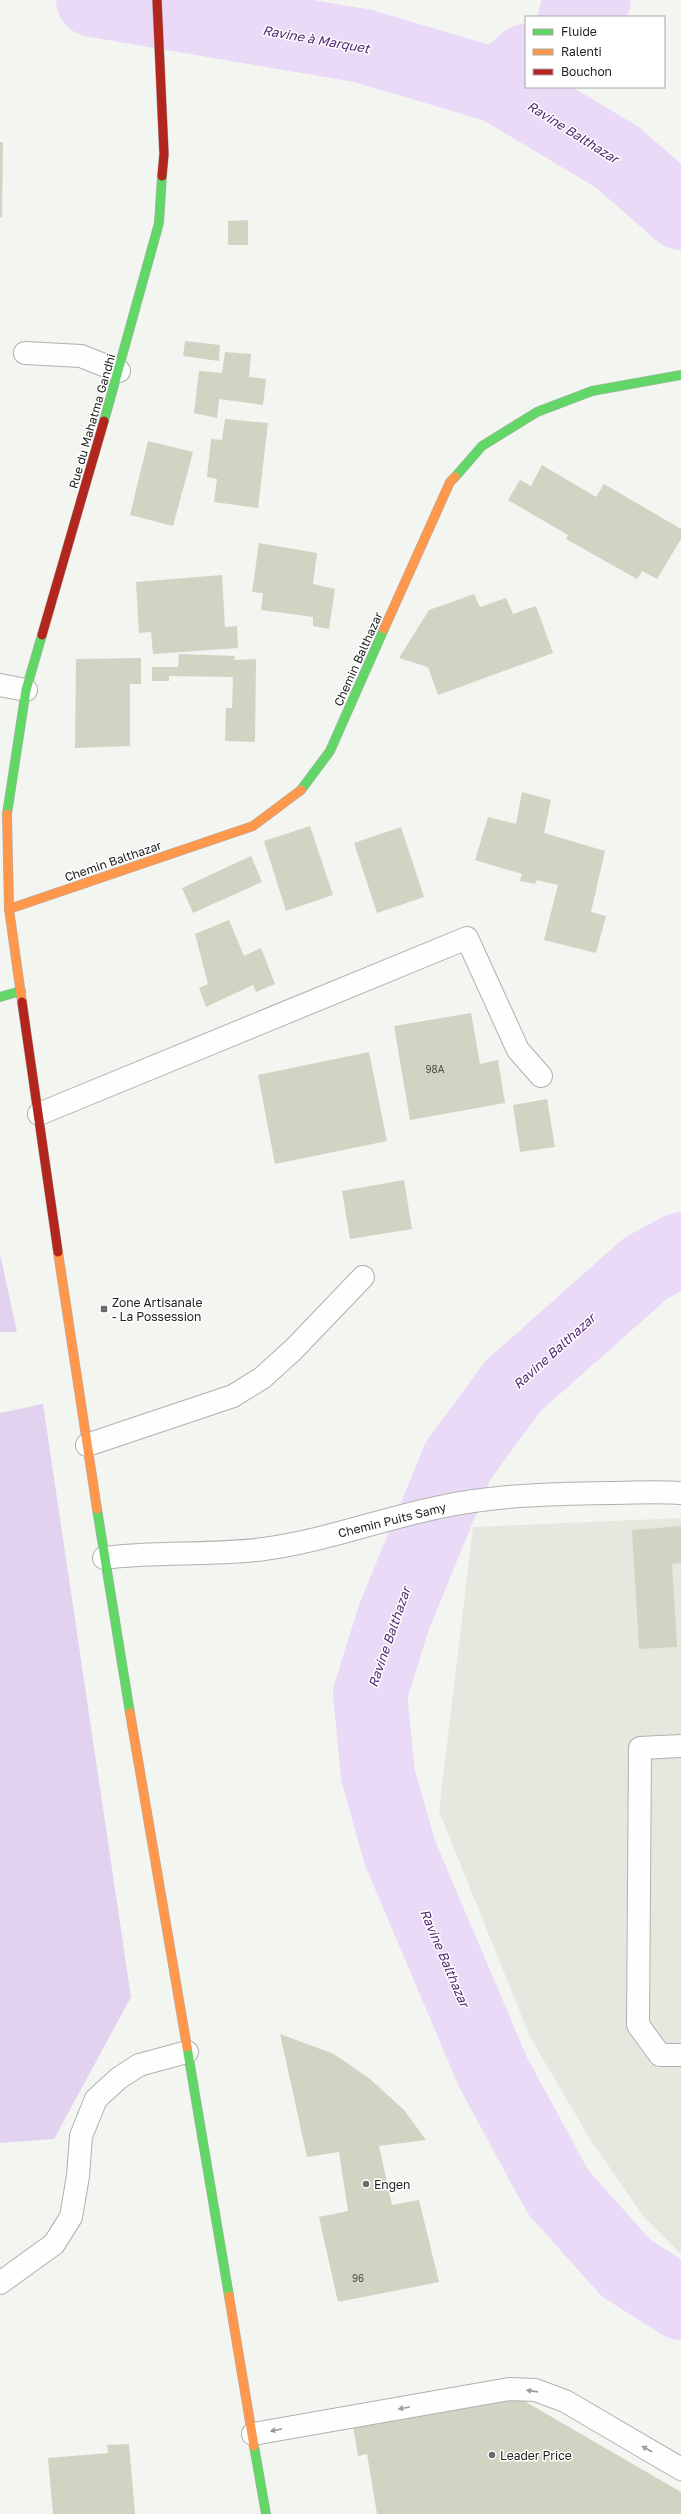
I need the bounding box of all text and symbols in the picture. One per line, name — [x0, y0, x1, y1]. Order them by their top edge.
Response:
legend — [525, 16, 665, 88]
water label: Ravine à Marquet — [261, 22, 372, 57]
text: Fluide — [561, 24, 597, 39]
text: Ralenti — [561, 44, 602, 59]
text: Bouchon — [561, 64, 612, 79]
water label: Ravine Balthazar — [524, 97, 623, 168]
street label: Rue du Mahatma Gandhi — [66, 352, 118, 490]
street label: Chemin Balthazar — [330, 609, 386, 708]
street label: Chemin Balthazar — [62, 837, 164, 885]
house number: 98A — [426, 1063, 445, 1075]
place label: Zone Artisanale - La Possession — [112, 1295, 202, 1324]
marker: Zone Artisanale - La Possession — [99, 1304, 109, 1314]
water label: Ravine Balthazar — [510, 1309, 600, 1392]
street label: Chemin Puits Samy — [336, 1499, 448, 1541]
water label: Ravine Balthazar — [364, 1583, 414, 1689]
water label: Ravine Balthazar — [417, 1907, 474, 2011]
place label: Engen — [374, 2177, 410, 2192]
marker: Engen — [361, 2179, 371, 2189]
house number: 96 — [352, 2272, 364, 2284]
one-way arrow — [526, 2388, 538, 2394]
one-way arrow — [398, 2405, 410, 2411]
one-way arrow — [270, 2427, 282, 2433]
one-way arrow — [641, 2446, 653, 2453]
place label: Leader Price — [500, 2448, 572, 2463]
marker: Leader Price — [487, 2450, 497, 2460]

